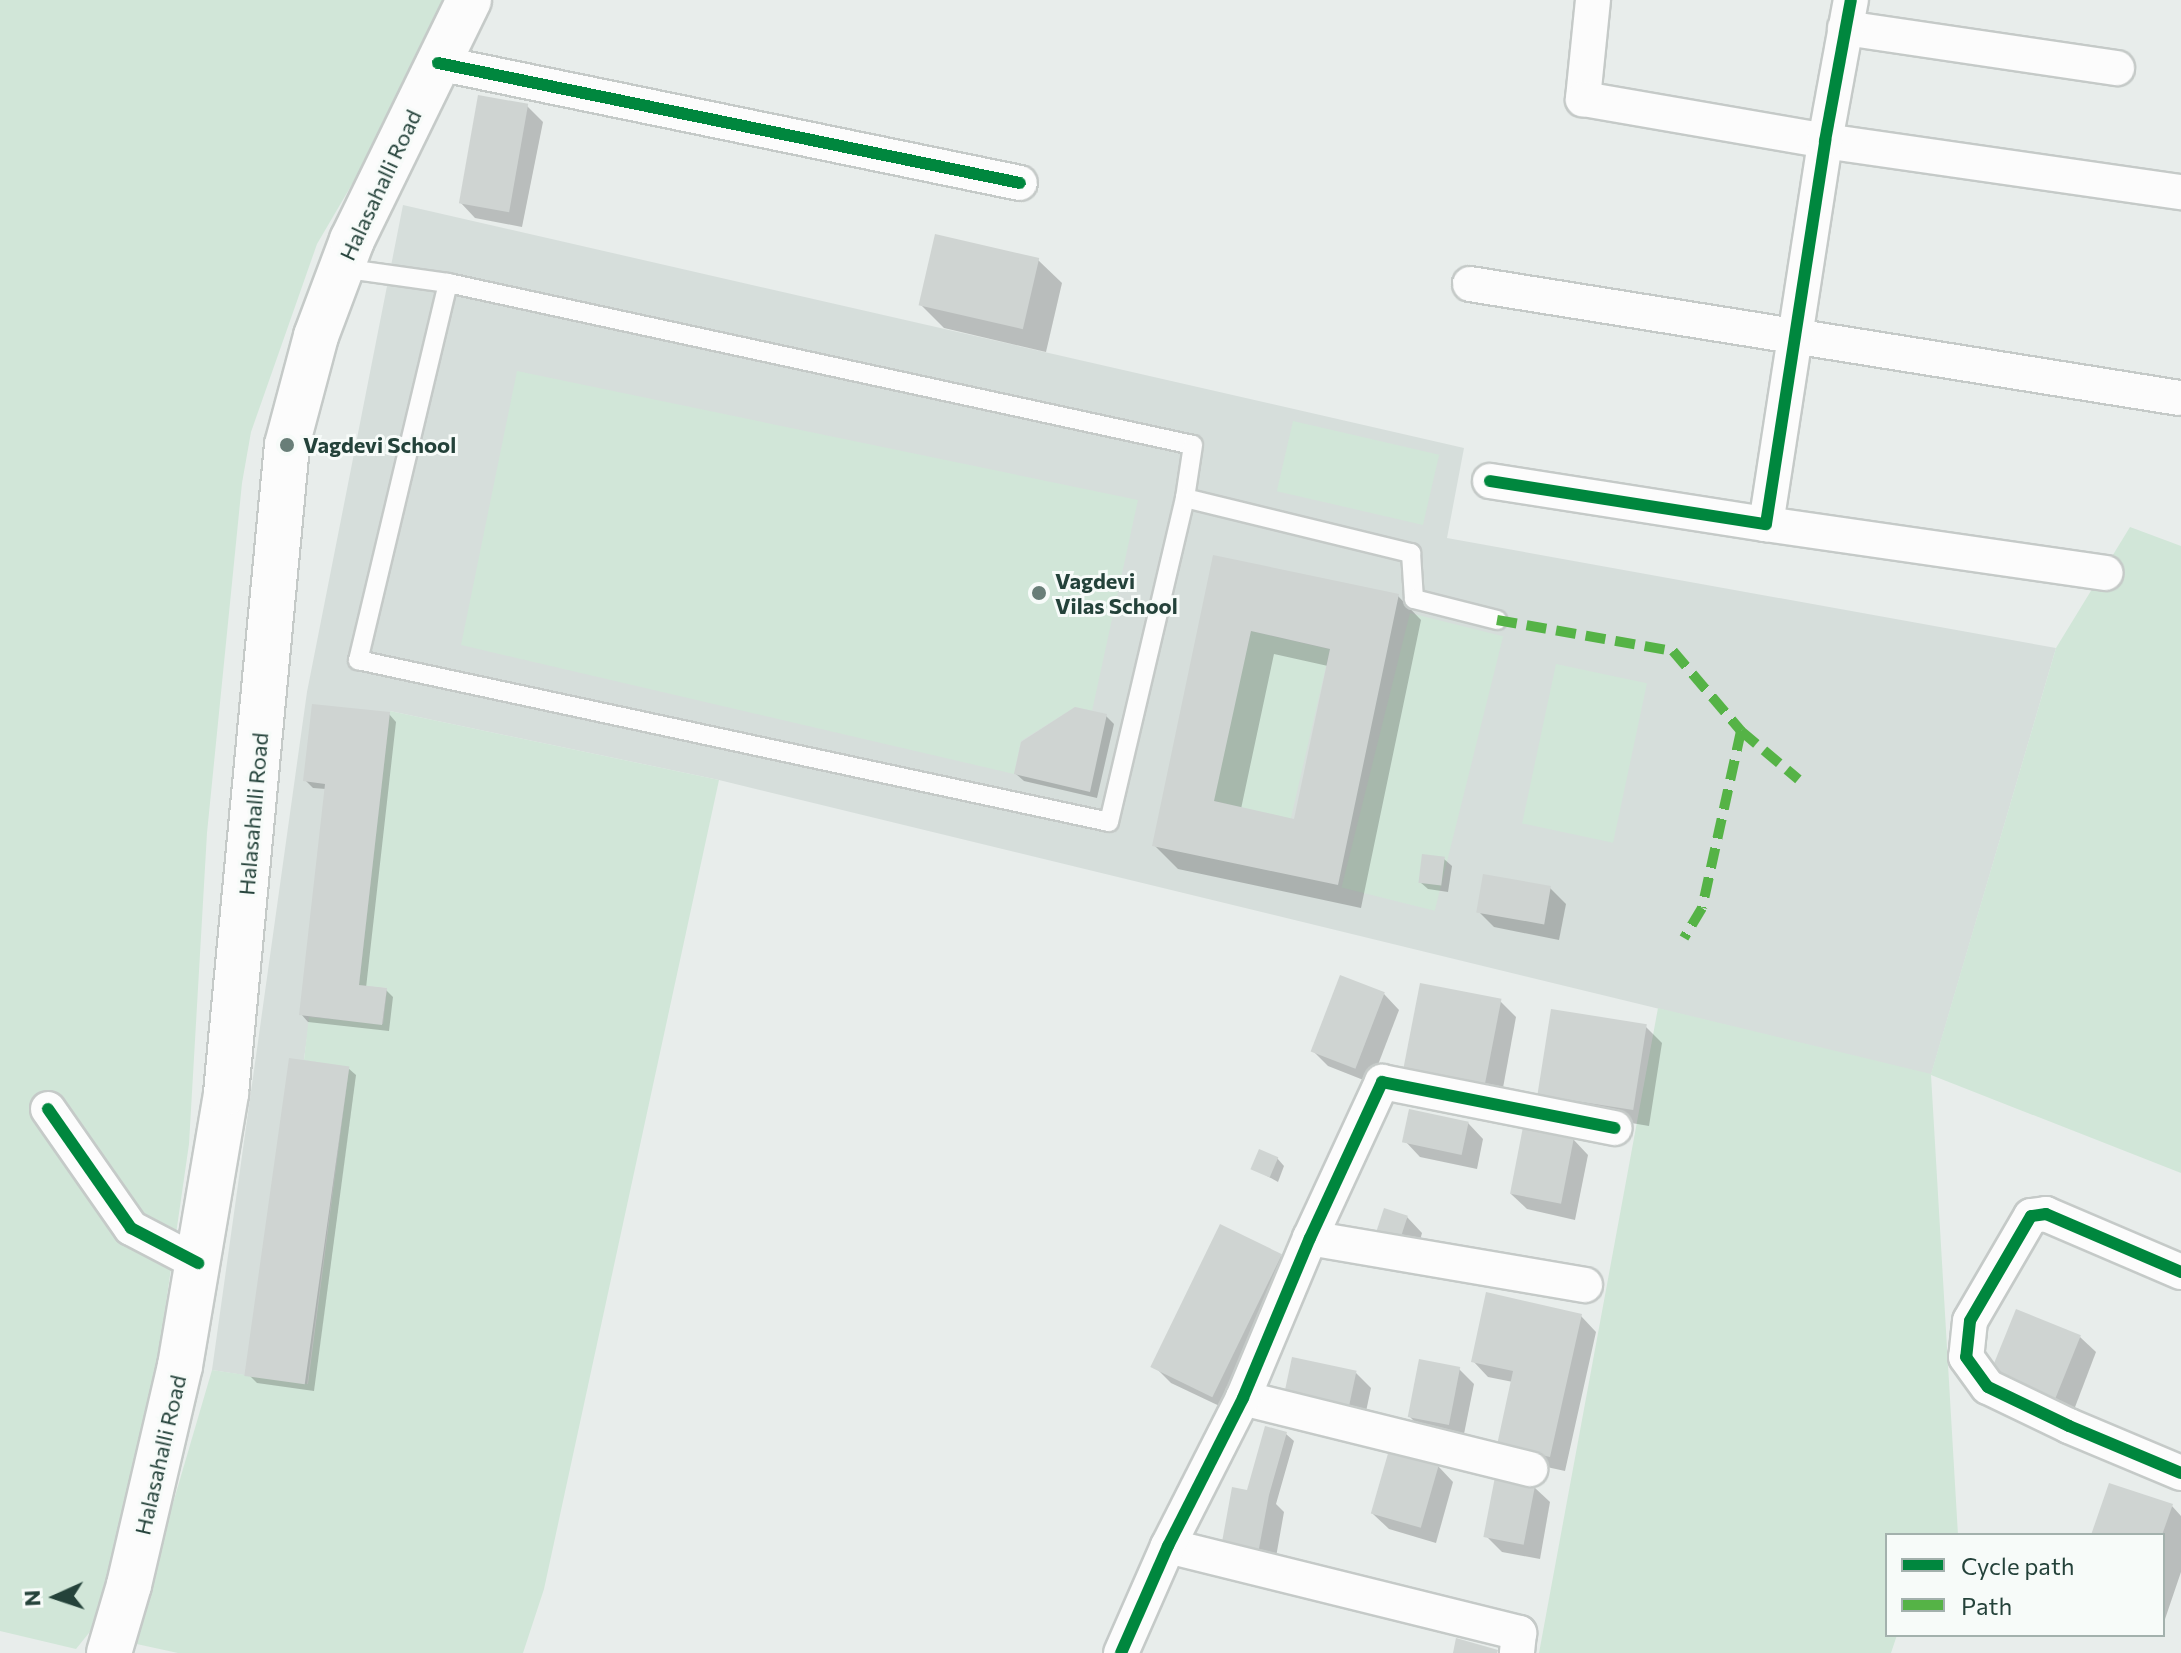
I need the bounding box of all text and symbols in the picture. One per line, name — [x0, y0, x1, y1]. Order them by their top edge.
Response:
street label: Halasahalli Road — [334, 105, 426, 265]
place label: Vagdevi School — [303, 432, 456, 458]
marker: Vagdevi School — [278, 436, 296, 454]
place label: Vagdevi Vilas School — [1055, 567, 1178, 618]
marker: Vagdevi Vilas School — [1030, 584, 1048, 602]
street label: Halasahalli Road — [233, 732, 273, 896]
street label: Halasahalli Road — [129, 1373, 191, 1537]
legend — [1885, 1533, 2165, 1637]
text: Cycle path — [1961, 1551, 2075, 1580]
north arrow — [16, 1557, 96, 1637]
text: N — [18, 1589, 45, 1607]
text: Path — [1961, 1591, 2012, 1620]

